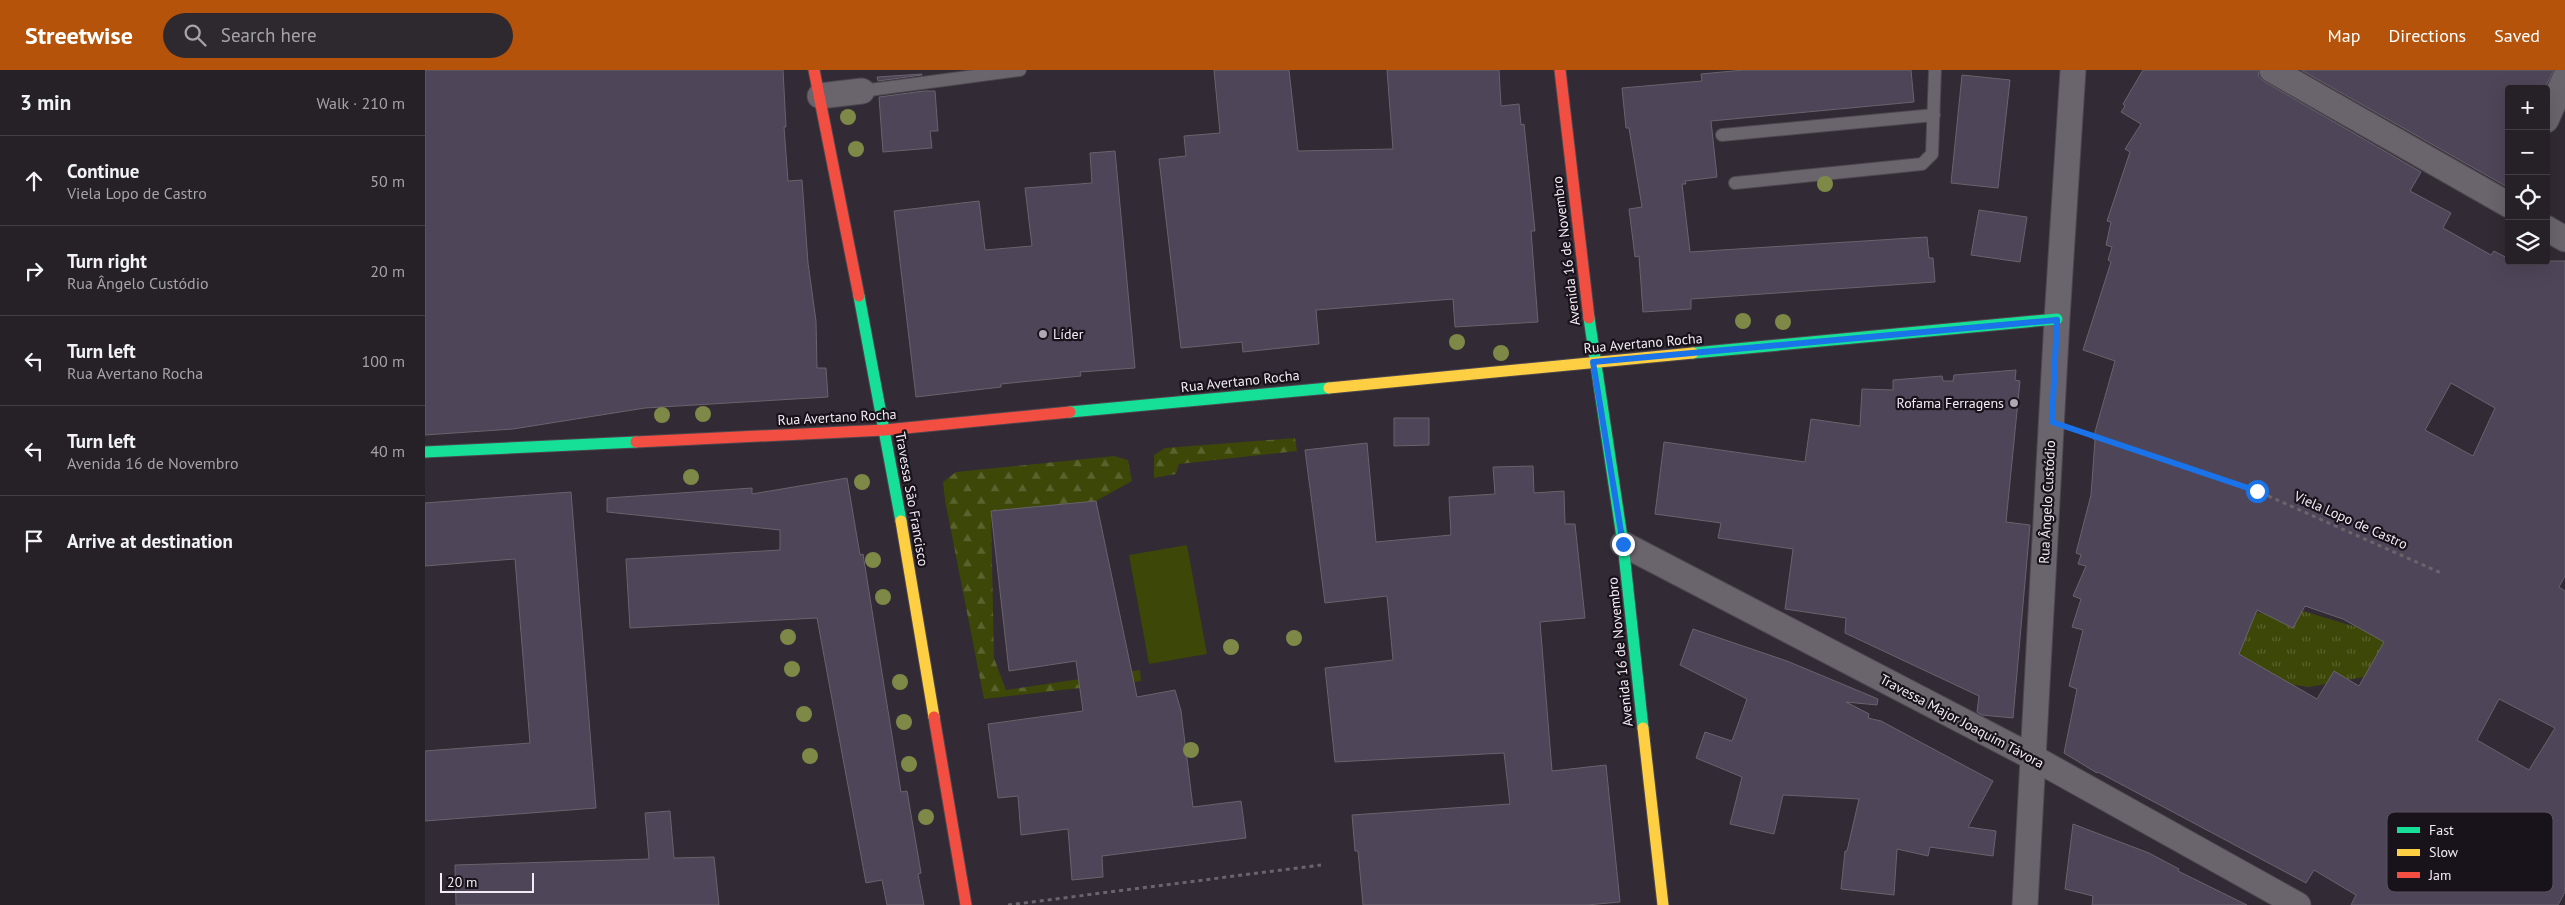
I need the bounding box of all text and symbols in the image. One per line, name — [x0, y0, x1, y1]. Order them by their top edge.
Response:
search box — [163, 13, 513, 58]
text: Streetwise — [25, 20, 133, 51]
icon: search — [181, 21, 209, 49]
text: Search here — [221, 23, 317, 47]
text: Map — [2328, 24, 2360, 47]
text: Directions — [2388, 24, 2466, 47]
text: Saved — [2494, 24, 2540, 47]
map controls — [2505, 85, 2550, 265]
button: + — [2505, 85, 2550, 130]
text: 3 min — [20, 89, 71, 116]
text: Walk · 210 m — [316, 93, 405, 113]
button: − — [2505, 130, 2550, 175]
text: Continue — [67, 159, 139, 183]
icon: ahead — [20, 167, 48, 195]
text: 50 m — [370, 171, 405, 191]
street label: Avenida 16 de Novembro — [1548, 175, 1584, 327]
button: locate — [2505, 175, 2550, 220]
text: Viela Lopo de Castro — [67, 183, 207, 203]
button: layers — [2505, 220, 2550, 265]
text: Turn right — [67, 249, 147, 273]
icon: right — [20, 257, 48, 285]
text: 20 m — [370, 261, 405, 281]
text: Rua Ângelo Custódio — [67, 273, 209, 293]
place label: Líder — [1053, 325, 1084, 343]
marker: Líder — [1037, 328, 1049, 340]
street label: Rua Avertano Rocha — [1583, 329, 1703, 357]
text: Turn left — [67, 339, 136, 363]
icon: left — [20, 347, 48, 375]
text: 100 m — [362, 351, 405, 371]
text: Rua Avertano Rocha — [67, 363, 203, 383]
street label: Rua Avertano Rocha — [1180, 366, 1300, 396]
place label: Rofama Ferragens — [1897, 394, 2004, 412]
marker: Rofama Ferragens — [2008, 397, 2020, 409]
street label: Rua Avertano Rocha — [777, 405, 897, 429]
text: Turn left — [67, 429, 136, 453]
street label: Travessa São Francisco — [891, 431, 933, 567]
icon: left — [20, 437, 48, 465]
street label: Rua Ângelo Custódio — [2035, 440, 2059, 564]
text: 40 m — [370, 441, 405, 461]
text: Avenida 16 de Novembro — [67, 453, 239, 473]
route start — [2246, 480, 2269, 503]
street label: Viela Lopo de Castro — [2291, 486, 2411, 553]
icon: arrive — [20, 527, 48, 555]
text: Arrive at destination — [67, 529, 233, 553]
route end — [1612, 533, 1635, 556]
street label: Avenida 16 de Novembro — [1603, 576, 1637, 728]
street label: Travessa Major Joaquim Távora — [1877, 670, 2047, 772]
legend — [2387, 812, 2553, 892]
text: Fast — [2429, 821, 2454, 839]
text: Slow — [2429, 843, 2459, 861]
text: Jam — [2428, 866, 2451, 884]
scale bar — [440, 870, 534, 893]
text: 20 m — [447, 873, 477, 891]

